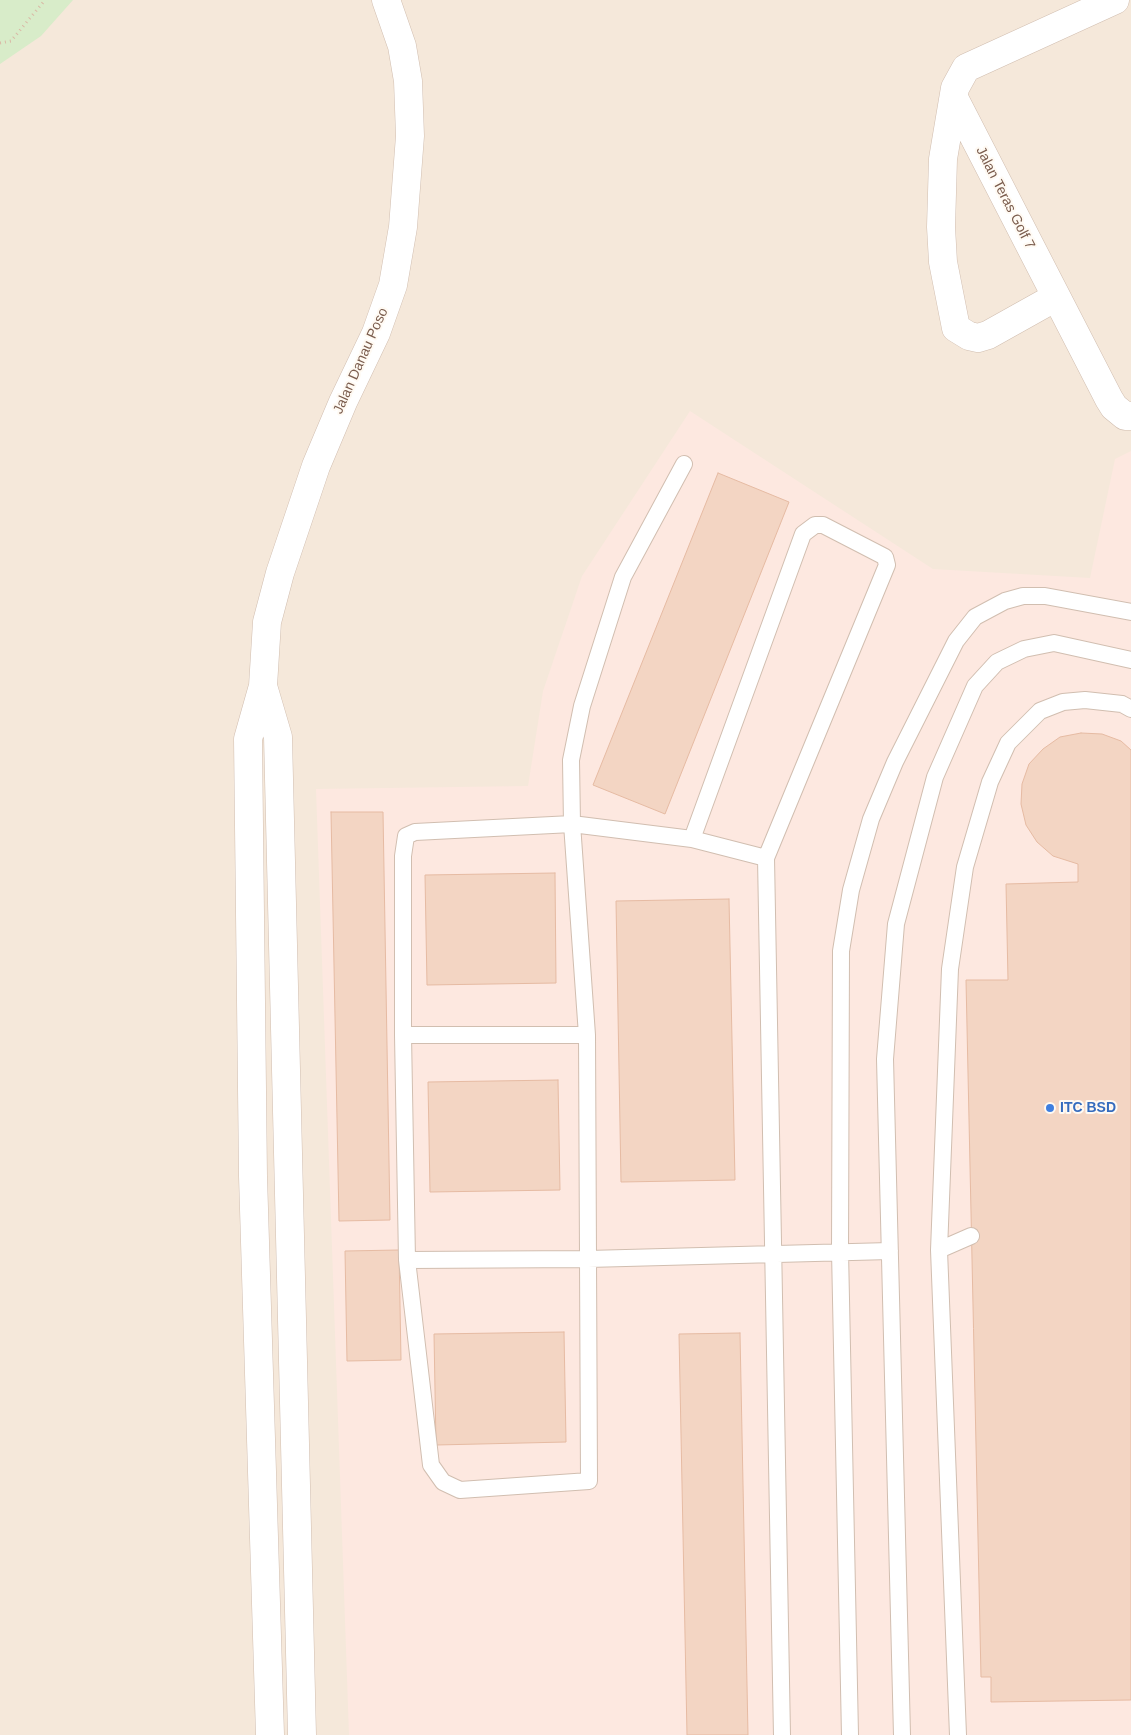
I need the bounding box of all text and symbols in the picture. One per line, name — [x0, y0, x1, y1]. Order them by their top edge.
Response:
street label: Jalan Teras Golf 7 — [972, 144, 1038, 252]
street label: Jalan Danau Poso — [330, 305, 392, 417]
place label: ITC BSD — [1060, 1100, 1116, 1116]
marker: ITC BSD — [1044, 1102, 1056, 1114]

